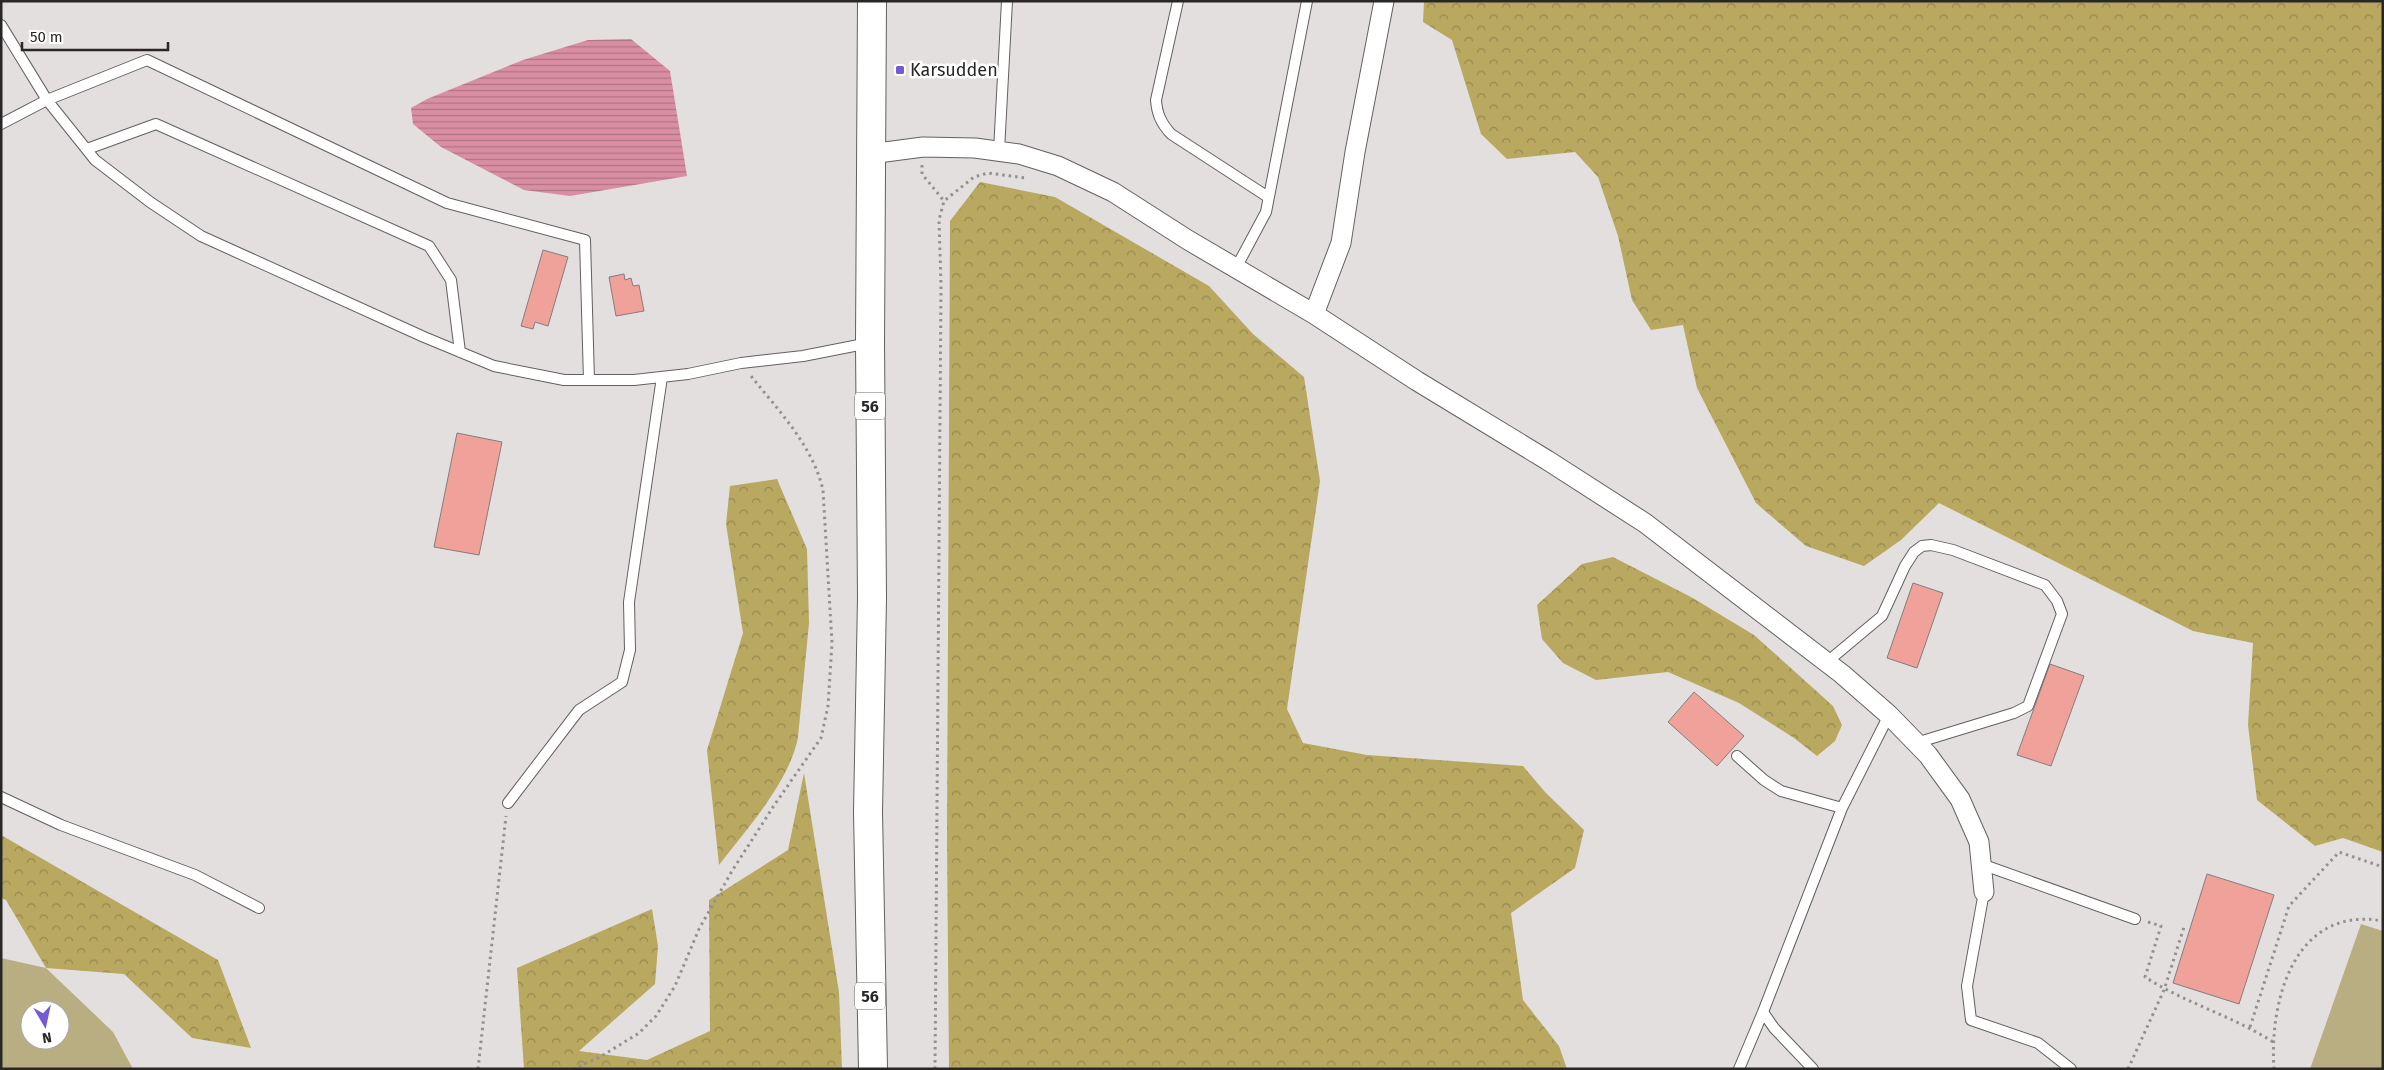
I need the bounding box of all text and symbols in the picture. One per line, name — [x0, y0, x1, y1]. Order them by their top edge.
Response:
scale bar — [22, 20, 169, 52]
text: 50 m — [30, 28, 63, 46]
place label: Karsudden — [910, 59, 998, 81]
marker: Karsudden — [894, 64, 906, 76]
road number: 56 — [855, 392, 885, 420]
road number: 56 — [855, 982, 885, 1009]
north arrow — [20, 1000, 70, 1050]
text: N — [41, 1028, 53, 1046]

